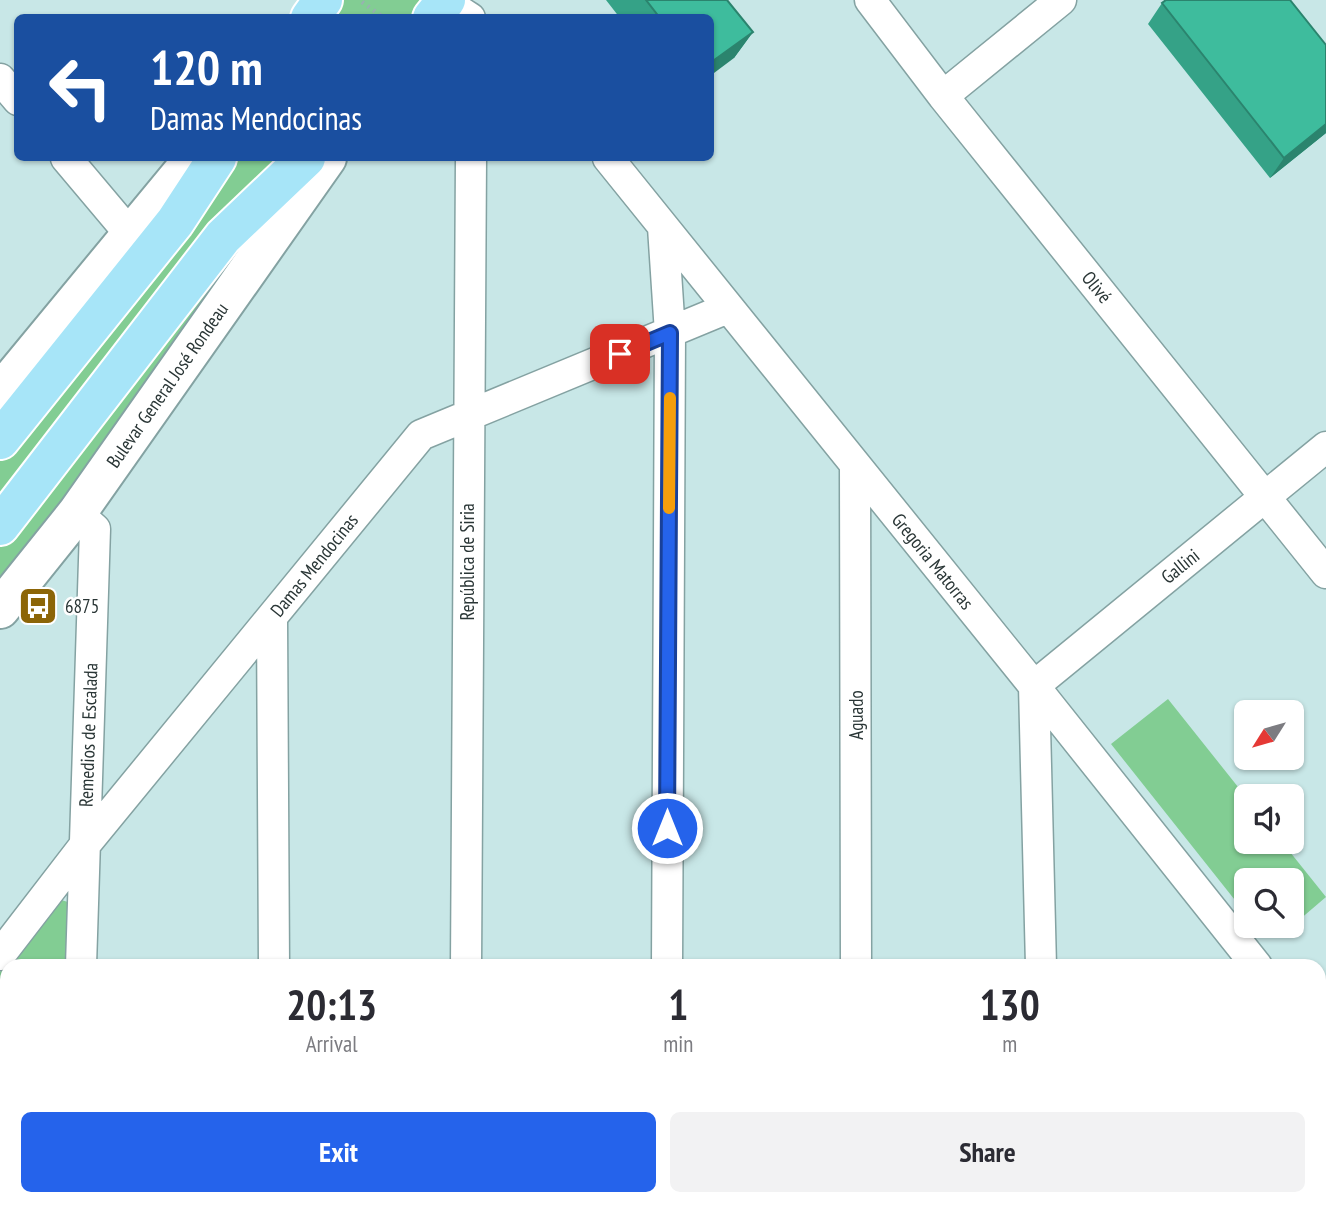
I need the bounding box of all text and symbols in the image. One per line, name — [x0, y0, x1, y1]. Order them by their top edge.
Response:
text: 120 m — [150, 35, 263, 99]
icon: left — [35, 42, 126, 133]
text: Damas Mendocinas — [150, 97, 362, 139]
street label: Olivé — [1077, 266, 1117, 308]
street label: Bulevar General José Rondeau — [101, 298, 233, 472]
pin — [590, 324, 650, 384]
icon: arrive — [601, 335, 639, 373]
street label: República de Siria — [455, 503, 479, 621]
street label: Damas Mendocinas — [265, 508, 363, 622]
street label: Gregoria Matorras — [887, 508, 979, 614]
street label: Gallini — [1156, 543, 1204, 589]
bus stop icon: 6875 — [17, 585, 59, 627]
place label: 6875 — [65, 594, 99, 618]
street label: Remedios de Escalada — [73, 662, 103, 808]
street label: Aguado — [844, 690, 868, 740]
north arrow — [1234, 700, 1304, 770]
map controls — [1234, 700, 1304, 938]
button: sound — [1234, 784, 1304, 854]
position arrow — [630, 791, 704, 865]
button: search — [1234, 868, 1304, 938]
text: 20:13 — [286, 977, 377, 1032]
text: 1 — [668, 977, 688, 1032]
text: 130 — [980, 977, 1040, 1032]
text: Arrival — [306, 1029, 358, 1058]
text: min — [663, 1029, 693, 1058]
text: m — [1002, 1029, 1017, 1058]
button: Exit — [21, 1112, 656, 1192]
button: Share — [670, 1112, 1305, 1192]

